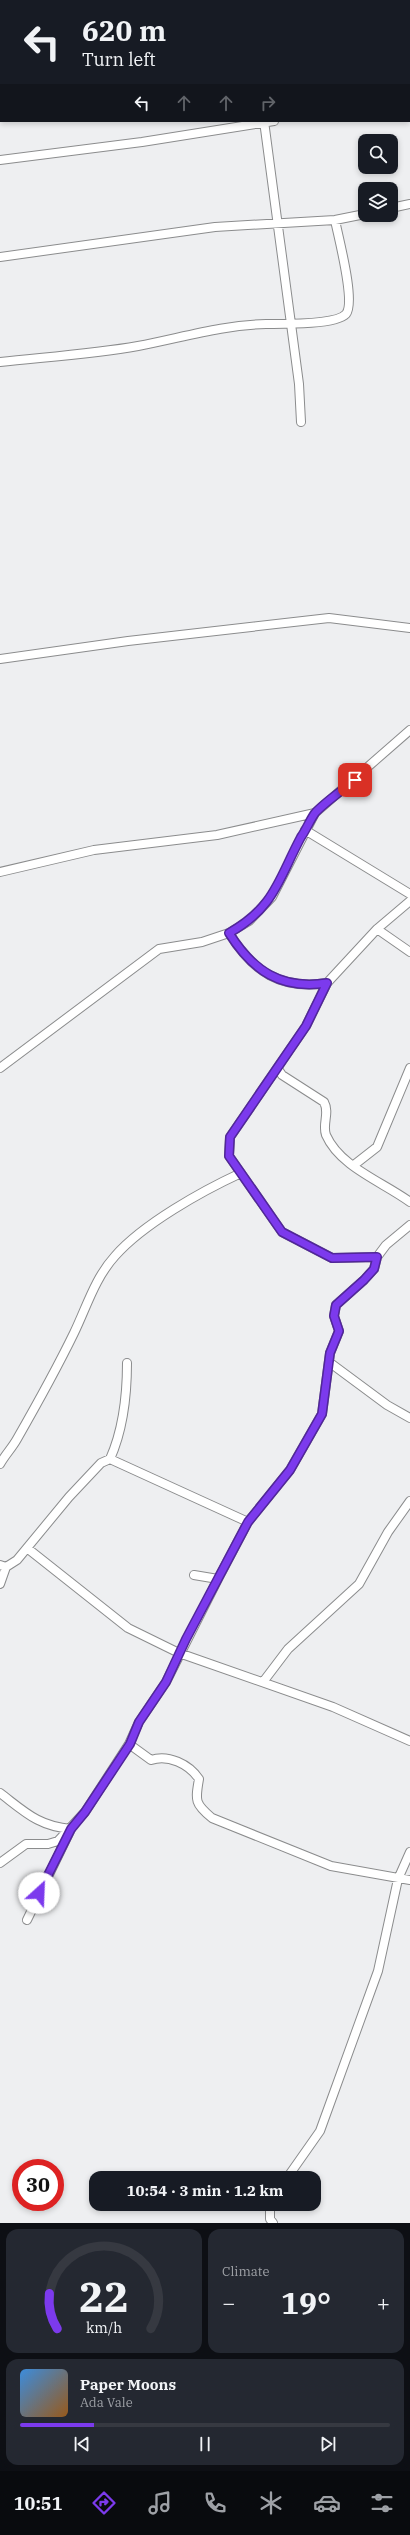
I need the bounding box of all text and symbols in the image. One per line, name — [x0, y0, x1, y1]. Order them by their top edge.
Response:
text: 620 m — [82, 12, 166, 49]
icon: left — [16, 16, 68, 68]
text: Turn left — [82, 48, 156, 71]
icon: left — [131, 92, 153, 114]
icon: ahead — [173, 92, 195, 114]
icon: ahead — [215, 92, 237, 114]
icon: right — [257, 92, 279, 114]
map controls — [358, 134, 398, 222]
button: search — [358, 134, 398, 174]
button: layers — [358, 182, 398, 222]
pin — [338, 763, 372, 797]
icon: arrive — [344, 769, 366, 791]
position arrow — [18, 1872, 60, 1914]
speed limit sign: 30 — [12, 2159, 64, 2211]
text: 10:54 · 3 min · 1.2 km — [127, 2181, 283, 2200]
text: Climate — [222, 2263, 269, 2280]
text: 22 — [79, 2269, 129, 2323]
text: 19° — [281, 2283, 331, 2322]
text: − — [222, 2288, 235, 2317]
text: + — [377, 2288, 390, 2317]
text: km/h — [86, 2318, 122, 2337]
text: Paper Moons — [80, 2375, 176, 2394]
text: Ada Vale — [80, 2394, 133, 2411]
icon: previous — [71, 2433, 93, 2455]
icon: pause — [194, 2433, 216, 2455]
icon: next — [317, 2433, 339, 2455]
icon: directions — [90, 2489, 118, 2517]
icon: music — [146, 2489, 174, 2517]
icon: phone — [201, 2489, 229, 2517]
icon: climate — [257, 2489, 285, 2517]
icon: car — [313, 2489, 341, 2517]
icon: filters — [368, 2489, 396, 2517]
text: 10:51 — [14, 2492, 62, 2515]

